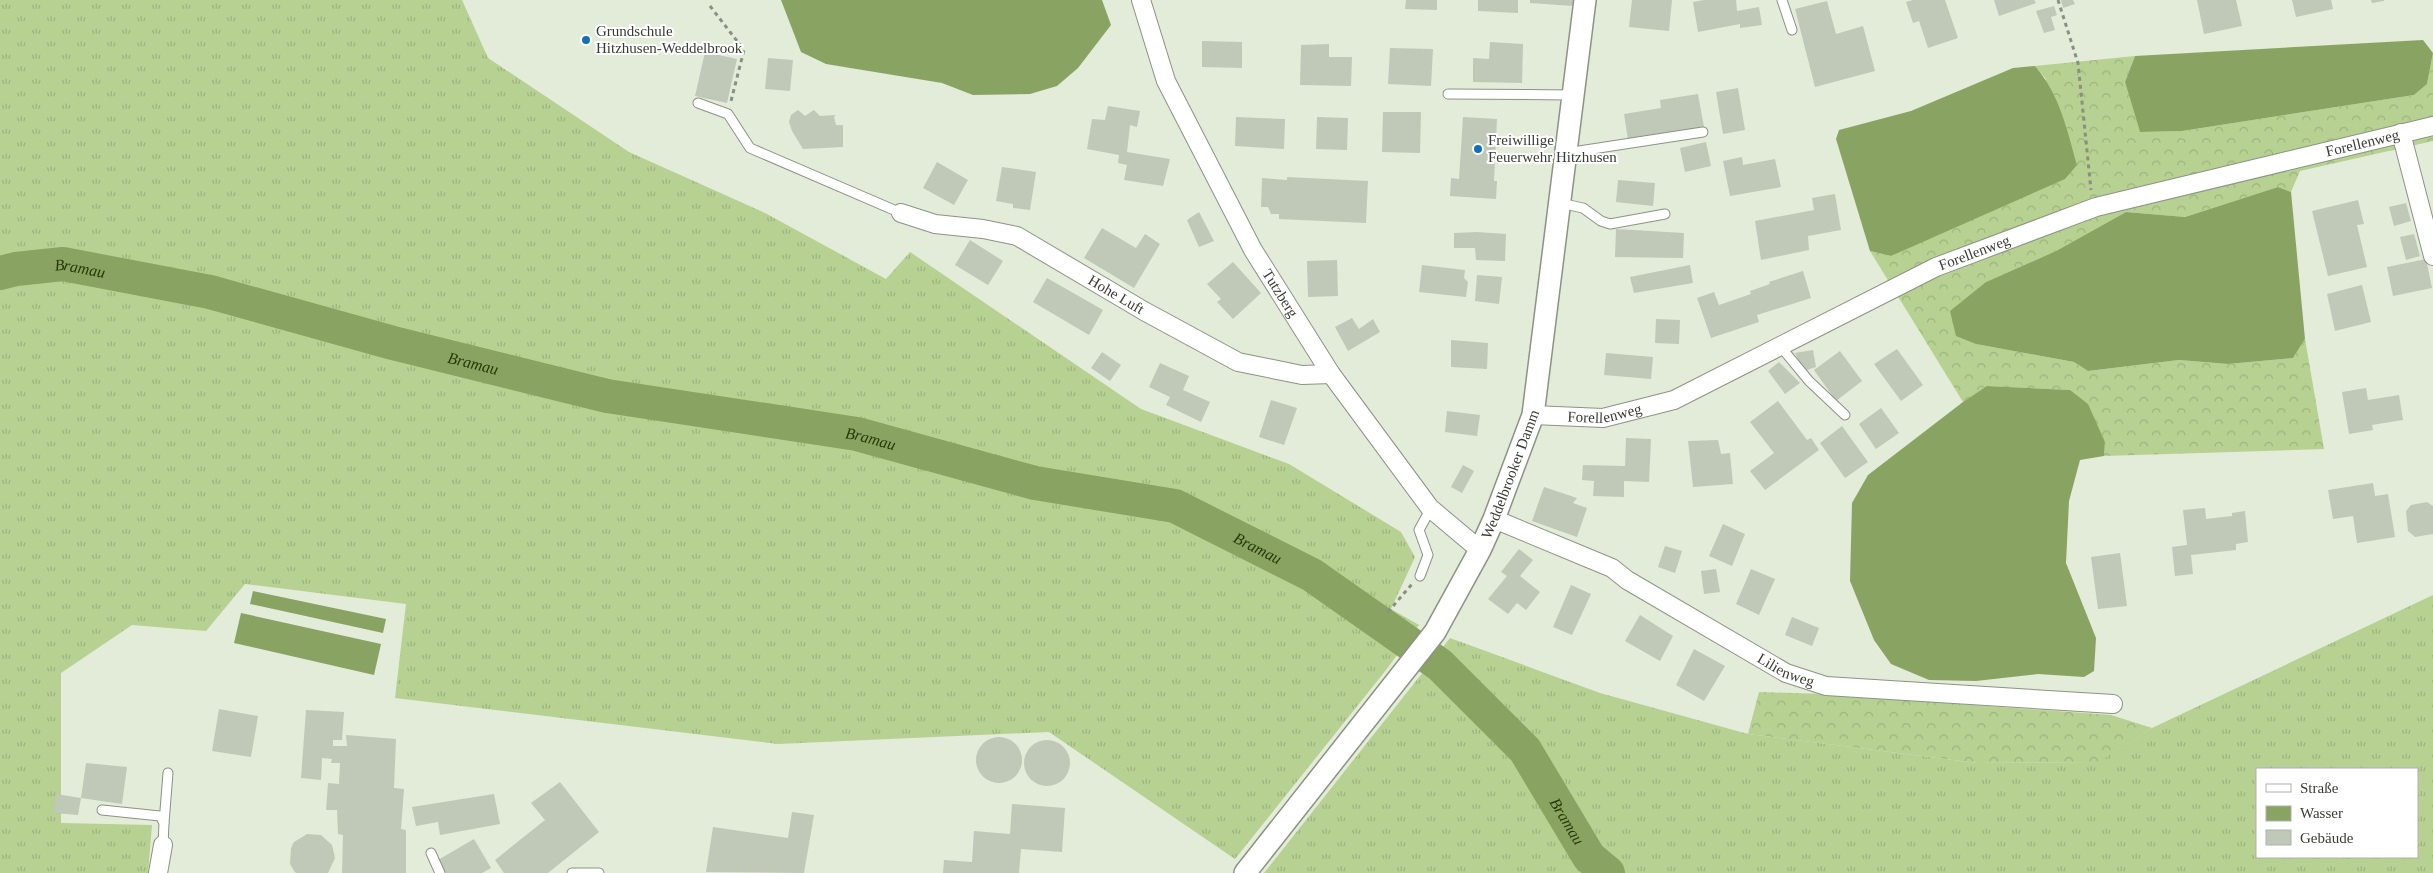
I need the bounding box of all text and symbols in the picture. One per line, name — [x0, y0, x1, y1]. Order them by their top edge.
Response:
place label: Grundschule Hitzhusen-Weddelbrook — [596, 23, 743, 56]
marker: Grundschule Hitzhusen-Weddelbrook — [580, 34, 592, 46]
street label: Forellenweg — [2324, 126, 2401, 160]
place label: Freiwillige Feuerwehr Hitzhusen — [1488, 132, 1617, 165]
marker: Freiwillige Feuerwehr Hitzhusen — [1472, 143, 1484, 155]
street label: Forellenweg — [1936, 232, 2013, 273]
water label: Bramau — [54, 256, 107, 281]
street label: Tutzberg — [1259, 266, 1301, 321]
street label: Hohe Luft — [1085, 272, 1148, 318]
water label: Bramau — [446, 349, 500, 378]
street label: Forellenweg — [1567, 400, 1644, 426]
street label: Weddelbrooker Damm — [1478, 407, 1542, 541]
water label: Bramau — [844, 424, 898, 453]
water label: Bramau — [1231, 529, 1285, 567]
street label: Lilienweg — [1755, 650, 1817, 690]
legend — [2256, 768, 2418, 858]
text: Straße — [2300, 780, 2339, 796]
water label: Bramau — [1546, 795, 1588, 848]
text: Wasser — [2300, 805, 2343, 821]
text: Gebäude — [2300, 830, 2354, 846]

